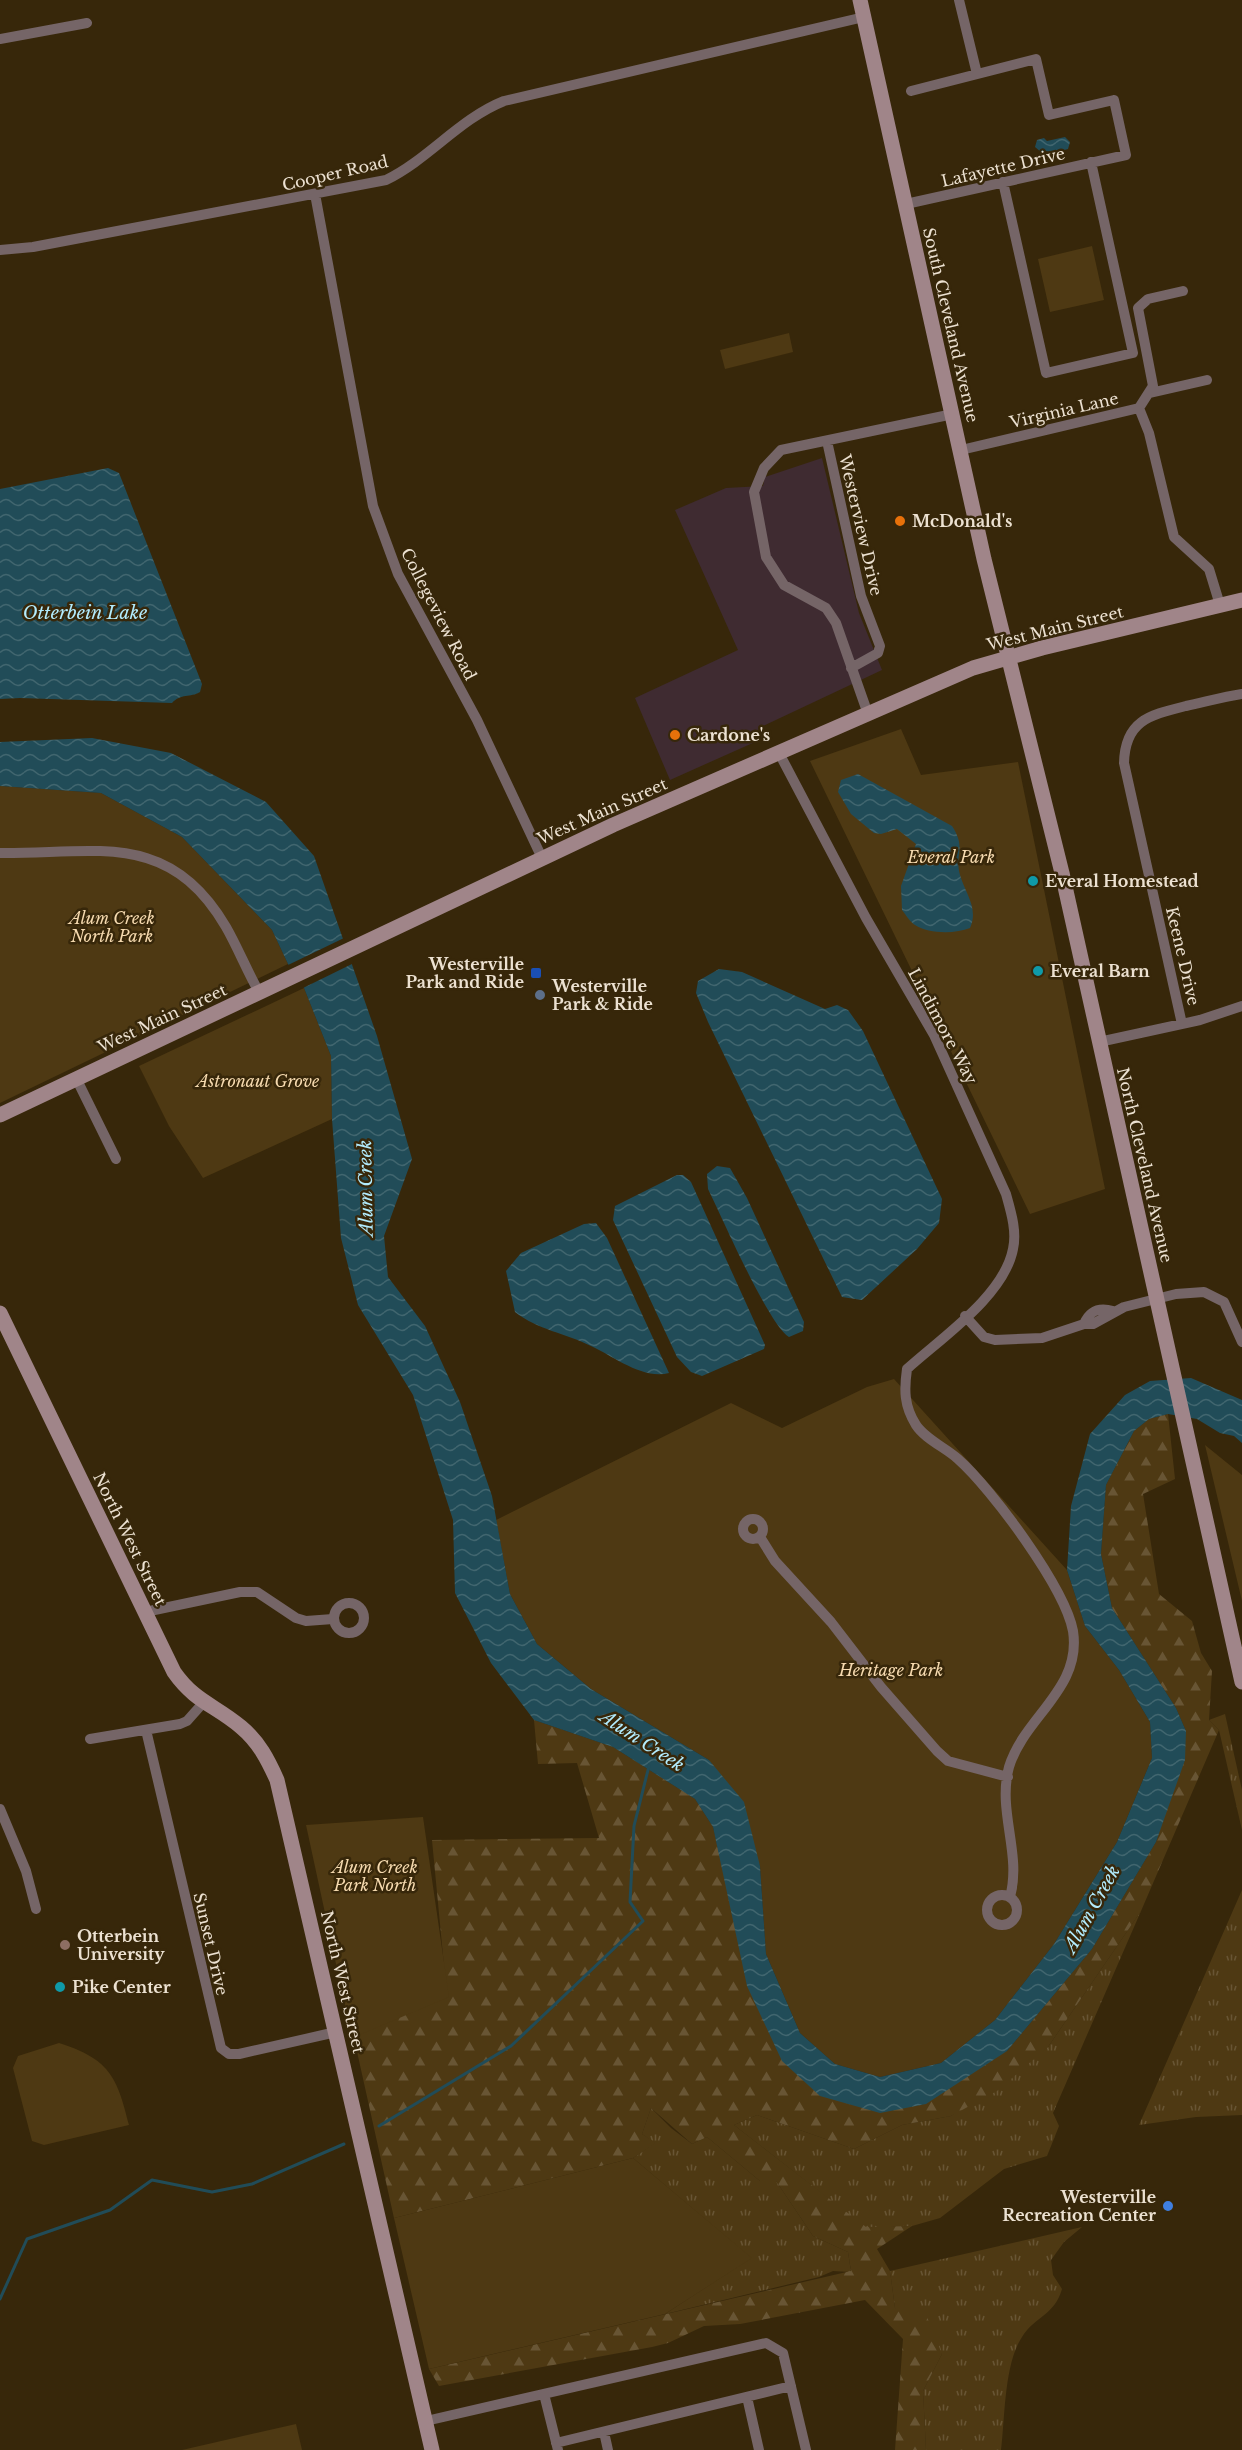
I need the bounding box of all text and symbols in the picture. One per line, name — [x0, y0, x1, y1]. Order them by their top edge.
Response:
street label: Lafayette Drive — [939, 143, 1067, 191]
street label: Cooper Road — [280, 151, 390, 195]
street label: South Cleveland Avenue — [919, 226, 983, 424]
street label: Virginia Lane — [1007, 388, 1120, 432]
street label: Westerview Drive — [835, 451, 887, 598]
place label: McDonald's — [912, 511, 1013, 531]
marker: McDonald's — [893, 514, 907, 528]
street label: Collegeview Road — [397, 544, 481, 684]
street label: West Main Street — [984, 601, 1125, 655]
water label: Otterbein Lake — [23, 602, 147, 624]
place label: Cardone's — [687, 725, 770, 745]
marker: Cardone's — [668, 728, 682, 742]
street label: West Main Street — [533, 773, 670, 849]
park label: Everal Park — [906, 847, 995, 867]
place label: Everal Homestead — [1045, 871, 1199, 891]
marker: Everal Homestead — [1026, 874, 1040, 888]
street label: Keene Drive — [1162, 905, 1204, 1007]
park label: Alum Creek North Park — [67, 908, 155, 946]
place label: Westerville Park and Ride — [405, 954, 524, 992]
place label: Everal Barn — [1050, 961, 1150, 981]
street label: Lindimore Way — [904, 964, 982, 1088]
marker: Everal Barn — [1031, 964, 1045, 978]
marker: Westerville Park and Ride — [529, 966, 543, 980]
place label: Westerville Park & Ride — [551, 976, 653, 1014]
street label: West Main Street — [93, 979, 230, 1057]
marker: Westerville Park & Ride — [533, 988, 547, 1002]
street label: North Cleveland Avenue — [1113, 1065, 1177, 1265]
park label: Astronaut Grove — [195, 1071, 320, 1091]
water label: Alum Creek — [354, 1140, 378, 1238]
street label: North West Street — [89, 1469, 171, 1609]
park label: Heritage Park — [838, 1660, 943, 1680]
water label: Alum Creek — [594, 1705, 688, 1776]
park label: Alum Creek Park North — [330, 1857, 418, 1895]
water label: Alum Creek — [1058, 1862, 1125, 1958]
street label: Sunset Drive — [189, 1891, 233, 1997]
street label: North West Street — [317, 1909, 369, 2055]
place label: Otterbein University — [77, 1926, 165, 1964]
marker: Otterbein University — [58, 1938, 72, 1952]
place label: Pike Center — [72, 1977, 171, 1997]
marker: Pike Center — [53, 1980, 67, 1994]
place label: Westerville Recreation Center — [1002, 2187, 1156, 2225]
marker: Westerville Recreation Center — [1161, 2199, 1175, 2213]

